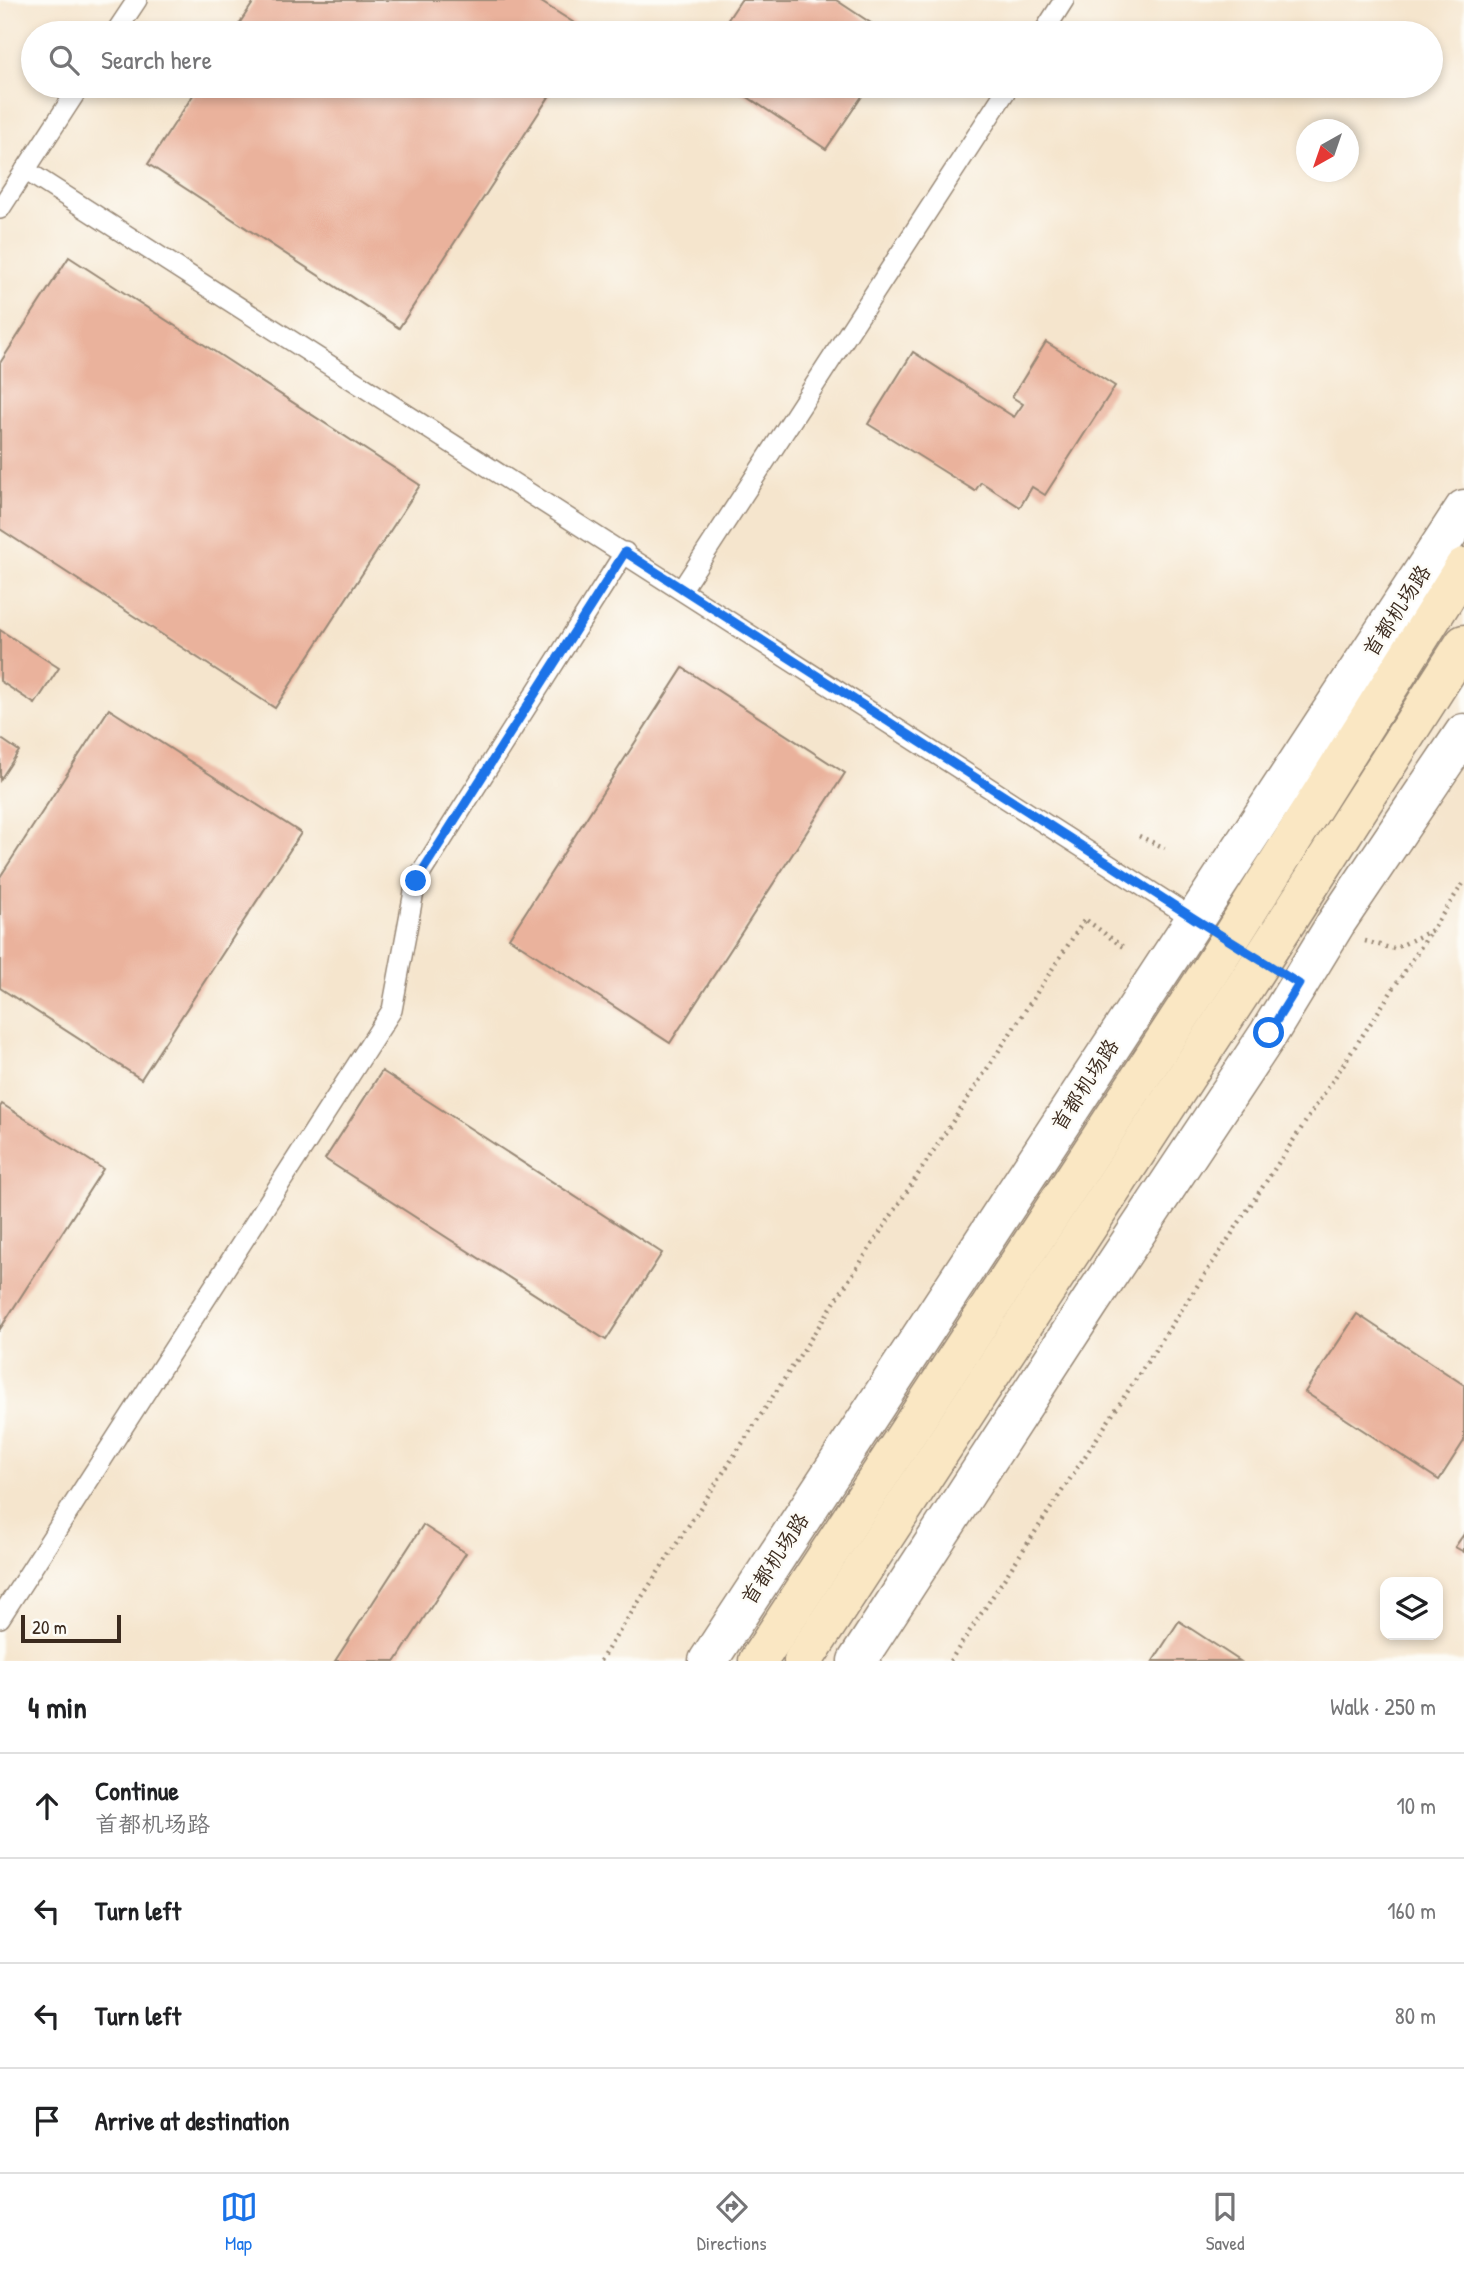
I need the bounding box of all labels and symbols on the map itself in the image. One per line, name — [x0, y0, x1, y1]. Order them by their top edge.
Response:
north arrow — [1296, 119, 1359, 182]
street label: 首都机场路 — [1356, 559, 1437, 663]
route end — [400, 865, 431, 896]
route start — [1253, 1017, 1284, 1048]
street label: 首都机场路 — [1044, 1033, 1125, 1137]
street label: 首都机场路 — [734, 1507, 815, 1611]
scale bar — [21, 1612, 121, 1644]

